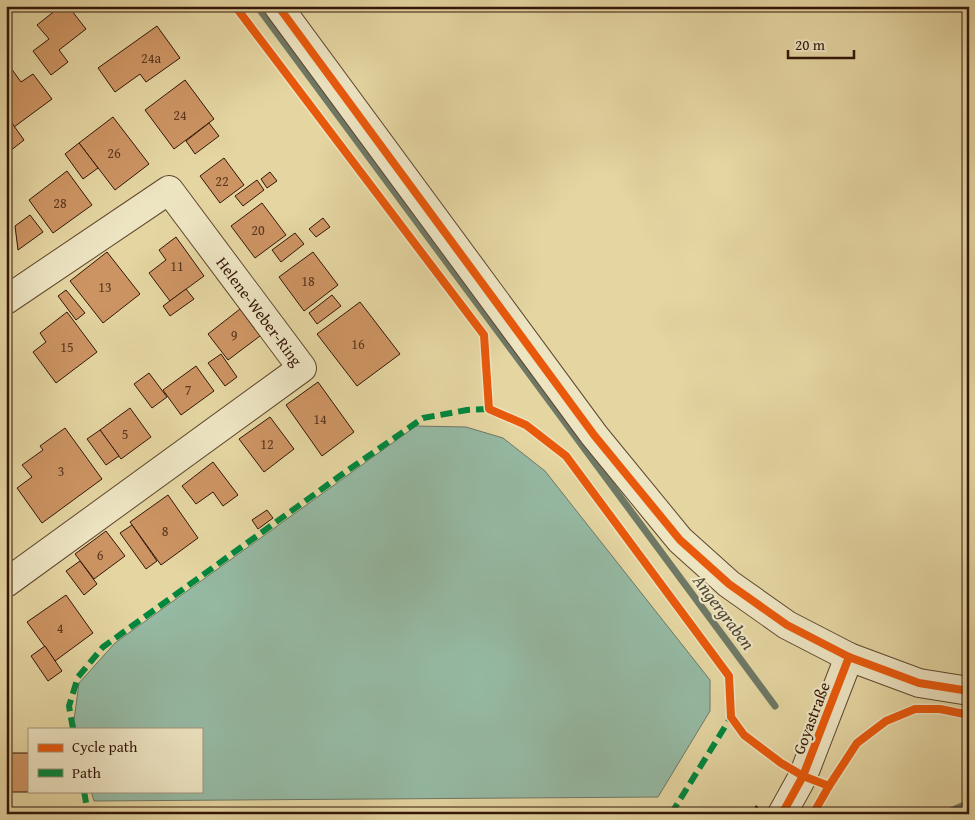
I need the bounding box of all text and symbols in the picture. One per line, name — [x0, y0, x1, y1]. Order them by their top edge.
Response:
scale bar — [788, 28, 854, 60]
text: 20 m — [795, 34, 826, 55]
house number: 24a — [141, 48, 161, 68]
house number: 24 — [173, 105, 187, 125]
house number: 26 — [107, 143, 121, 163]
house number: 22 — [215, 171, 229, 191]
house number: 28 — [53, 193, 67, 213]
house number: 20 — [251, 220, 265, 240]
street label: Helene-Weber-Ring — [211, 252, 308, 371]
house number: 11 — [170, 256, 184, 276]
house number: 18 — [301, 271, 315, 291]
house number: 13 — [98, 277, 112, 297]
house number: 9 — [231, 325, 238, 345]
house number: 16 — [351, 334, 365, 354]
house number: 15 — [60, 337, 74, 357]
house number: 7 — [185, 380, 192, 400]
house number: 14 — [313, 409, 327, 429]
house number: 5 — [122, 424, 128, 444]
house number: 12 — [260, 434, 274, 454]
house number: 3 — [58, 461, 64, 481]
house number: 8 — [162, 521, 169, 541]
house number: 6 — [97, 545, 104, 565]
water label: Angergraben — [686, 568, 761, 656]
house number: 4 — [57, 618, 64, 638]
street label: Goyastraße — [786, 678, 836, 758]
legend — [28, 728, 202, 792]
text: Cycle path — [72, 736, 138, 757]
text: Path — [72, 762, 101, 783]

